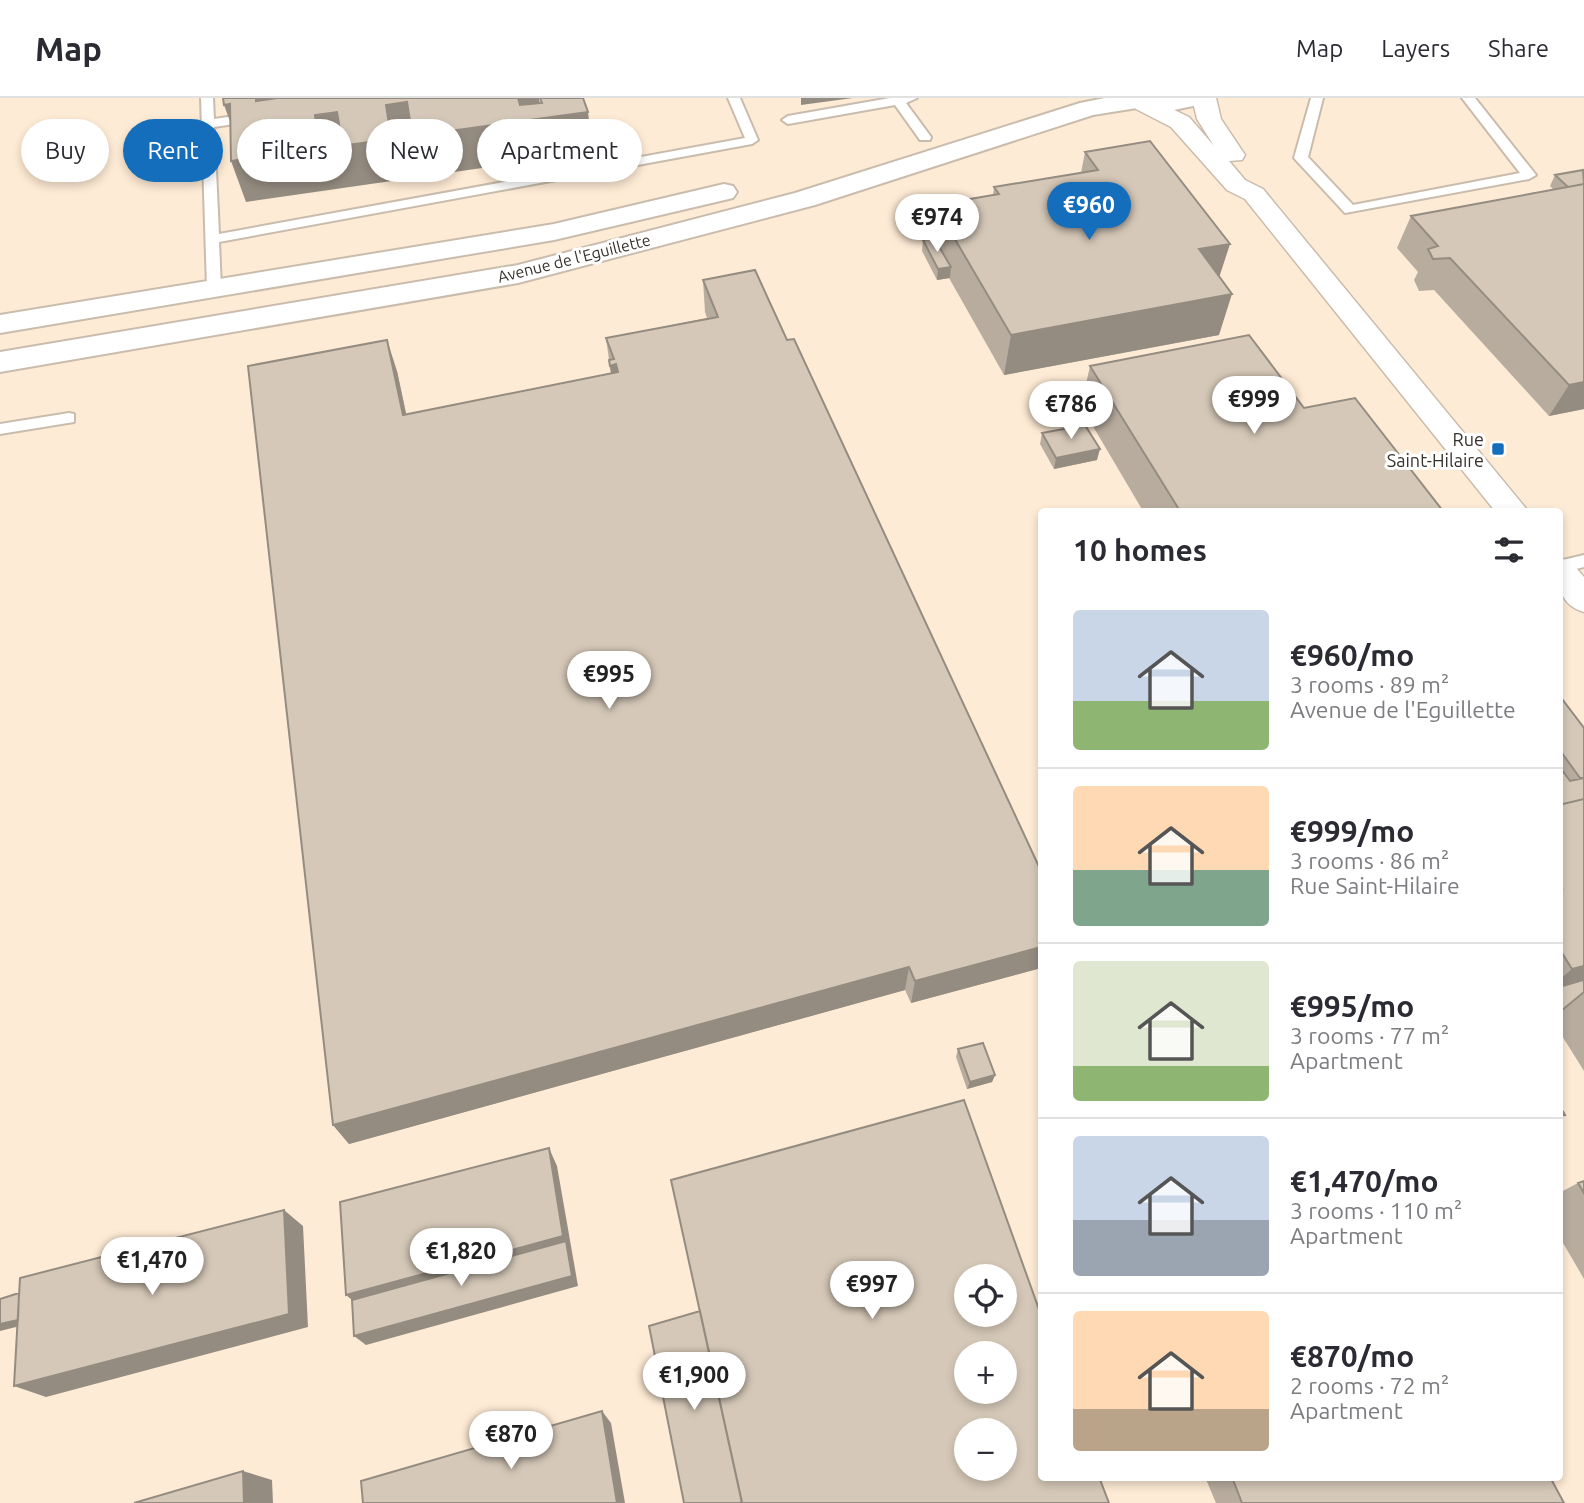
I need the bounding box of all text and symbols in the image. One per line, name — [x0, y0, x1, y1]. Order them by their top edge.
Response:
text: Map — [35, 30, 102, 67]
text: Map — [1296, 35, 1343, 62]
text: Layers — [1381, 35, 1450, 62]
text: Share — [1488, 35, 1549, 62]
chip: Buy — [21, 119, 109, 182]
chip: Rent — [123, 119, 223, 182]
chip: Filters — [237, 119, 352, 182]
chip: New — [366, 119, 463, 182]
chip: Apartment — [477, 119, 642, 182]
pin: €960 — [1048, 183, 1130, 242]
text: €960 — [1063, 192, 1115, 217]
pin: €974 — [896, 194, 978, 254]
text: €974 — [911, 204, 963, 229]
street label: Avenue de l'Eguillette — [496, 230, 652, 286]
pin: €999 — [1213, 376, 1295, 436]
pin: €786 — [1030, 382, 1112, 441]
text: €999 — [1228, 386, 1280, 411]
text: €786 — [1045, 391, 1097, 416]
place label: Rue Saint-Hilaire — [1387, 429, 1484, 470]
marker: Rue Saint-Hilaire — [1490, 441, 1506, 457]
icon: filters — [1490, 531, 1528, 569]
text: 10 homes — [1073, 533, 1207, 567]
icon: home — [1129, 638, 1213, 722]
text: €960/mo — [1290, 638, 1414, 672]
pin: €995 — [568, 652, 650, 711]
text: €995 — [583, 661, 635, 686]
text: 3 rooms · 89 m² — [1290, 672, 1449, 697]
text: Avenue de l'Eguillette — [1290, 697, 1516, 722]
icon: home — [1129, 814, 1213, 898]
text: €999/mo — [1290, 814, 1414, 848]
text: 3 rooms · 86 m² — [1290, 848, 1449, 873]
text: Rue Saint-Hilaire — [1290, 873, 1460, 898]
icon: home — [1129, 989, 1213, 1073]
text: €995/mo — [1290, 989, 1414, 1023]
text: 3 rooms · 77 m² — [1290, 1023, 1449, 1048]
text: Apartment — [1290, 1048, 1403, 1073]
icon: home — [1129, 1164, 1213, 1248]
text: €1,470/mo — [1290, 1164, 1439, 1198]
text: 3 rooms · 110 m² — [1290, 1198, 1462, 1223]
text: Apartment — [1290, 1223, 1403, 1248]
pin: €1,820 — [404, 1228, 518, 1288]
pin: €1,470 — [95, 1238, 209, 1297]
text: €1,820 — [426, 1238, 496, 1263]
text: €1,470 — [117, 1247, 187, 1272]
pin: €997 — [831, 1262, 913, 1321]
map controls — [954, 1264, 1017, 1481]
button: locate — [954, 1264, 1017, 1327]
text: €997 — [846, 1271, 898, 1296]
icon: home — [1129, 1339, 1213, 1423]
text: €870/mo — [1290, 1339, 1414, 1373]
button: + — [954, 1341, 1017, 1404]
pin: €1,900 — [637, 1352, 751, 1412]
text: €1,900 — [659, 1362, 729, 1387]
text: 2 rooms · 72 m² — [1290, 1373, 1449, 1398]
text: Apartment — [1290, 1398, 1403, 1423]
pin: €870 — [470, 1412, 552, 1471]
button: − — [954, 1418, 1017, 1481]
text: €870 — [485, 1421, 537, 1446]

